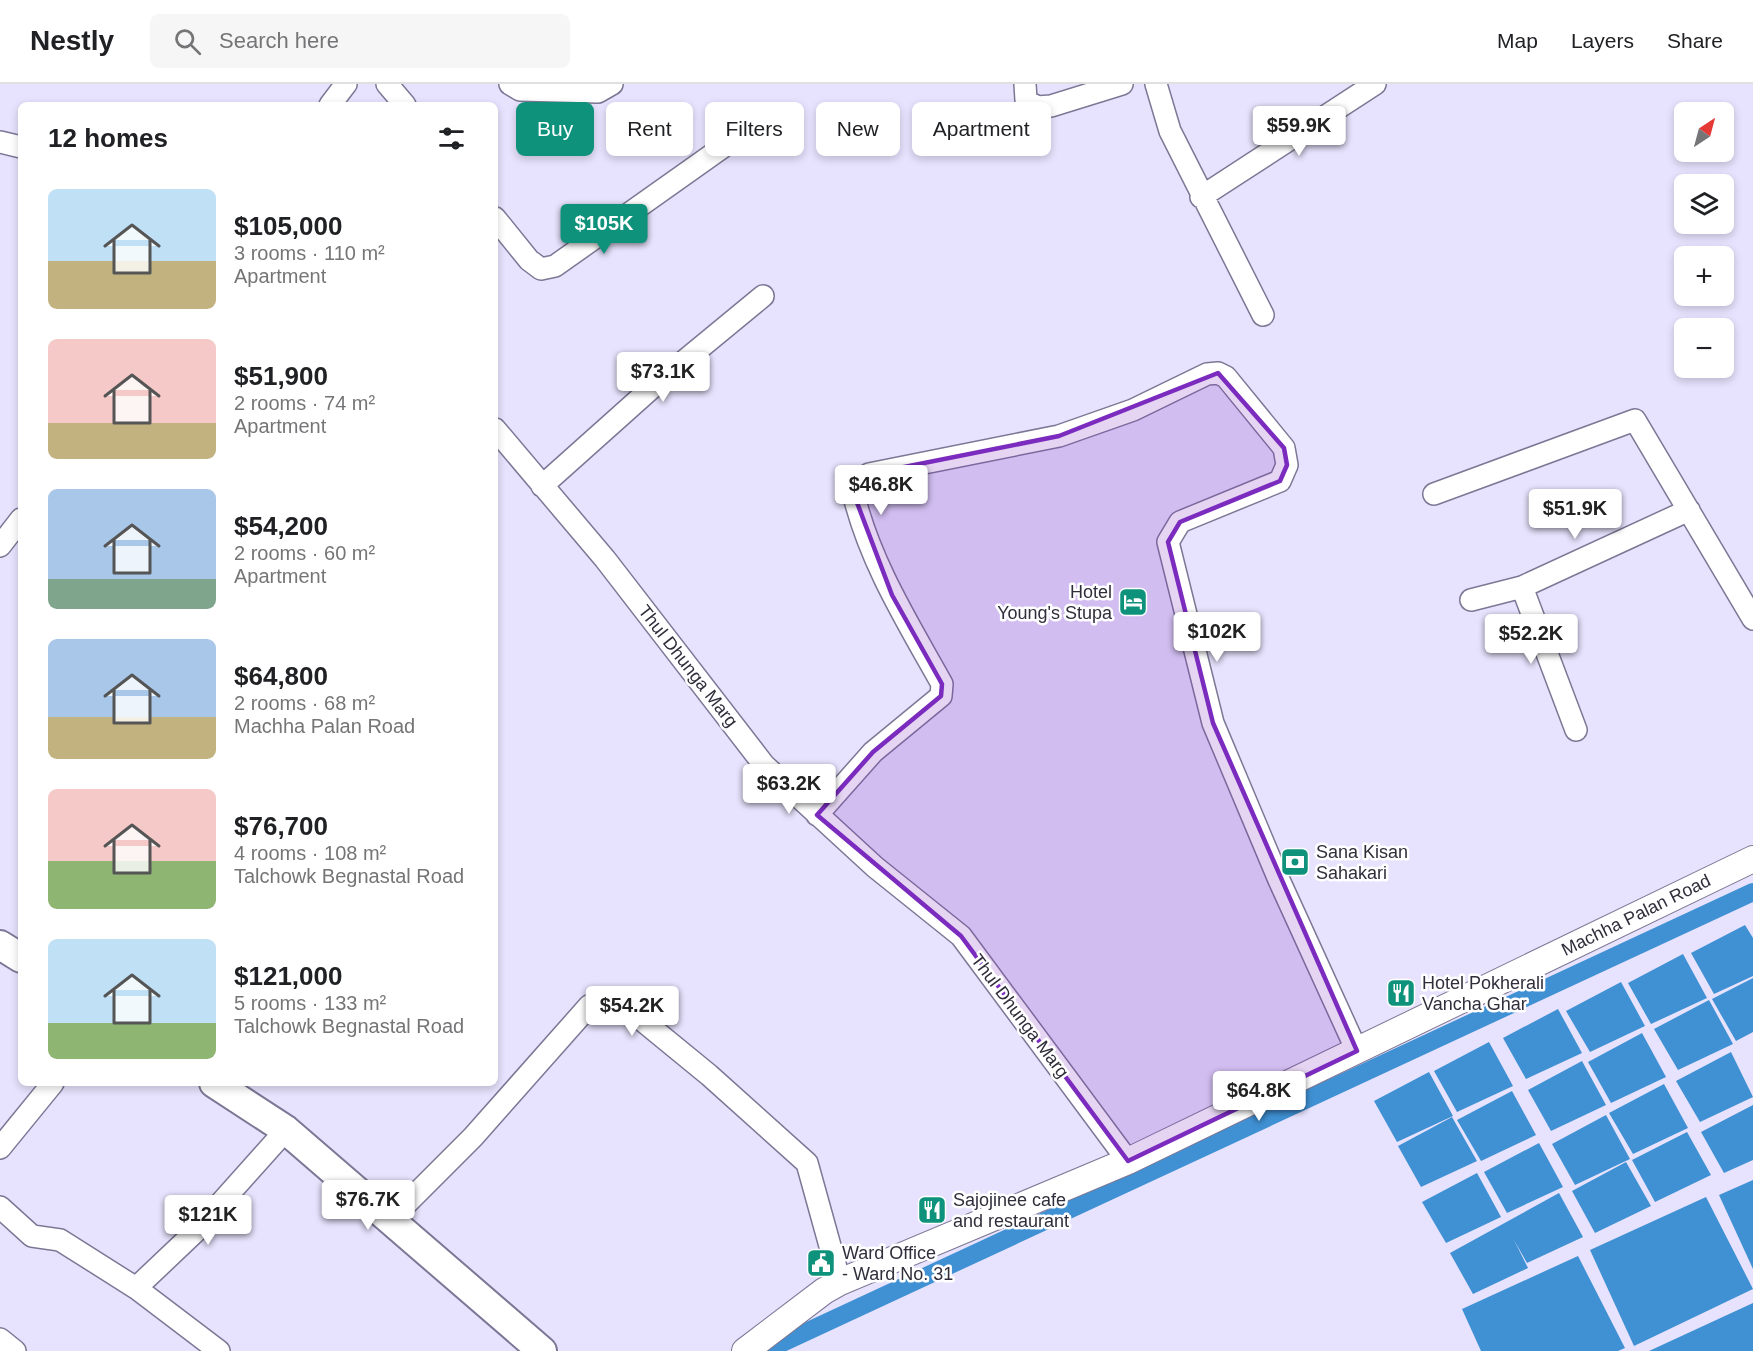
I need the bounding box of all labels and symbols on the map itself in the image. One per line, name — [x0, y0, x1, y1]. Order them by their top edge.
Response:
north arrow — [1674, 102, 1734, 162]
pin: $59.9K — [1250, 106, 1348, 157]
pin: $105K — [562, 204, 646, 255]
pin: $73.1K — [614, 352, 712, 403]
pin: $46.8K — [832, 465, 930, 516]
pin: $51.9K — [1526, 489, 1624, 540]
place label: Hotel Young's Stupa — [997, 582, 1113, 623]
hotel icon: Hotel Young's Stupa — [1117, 586, 1149, 618]
street label: Thul Dhunga Marg — [634, 601, 742, 731]
pin: $102K — [1175, 612, 1259, 663]
pin: $52.2K — [1482, 614, 1580, 665]
pin: $63.2K — [740, 764, 838, 815]
place label: Sana Kisan Sahakari — [1316, 842, 1408, 883]
bank icon: Sana Kisan Sahakari — [1279, 846, 1311, 878]
street label: Machha Palan Road — [1558, 870, 1714, 960]
street label: Thul Dhunga Marg — [967, 950, 1073, 1082]
place label: Hotel Pokherali Vancha Ghar — [1422, 973, 1544, 1014]
restaurant icon: Hotel Pokherali Vancha Ghar — [1385, 977, 1417, 1009]
pin: $54.2K — [583, 986, 681, 1037]
pin: $64.8K — [1210, 1071, 1308, 1122]
pin: $76.7K — [319, 1180, 417, 1231]
place label: Sajojinee cafe and restaurant — [953, 1190, 1069, 1231]
restaurant icon: Sajojinee cafe and restaurant — [916, 1194, 948, 1226]
pin: $121K — [166, 1195, 250, 1246]
place label: Ward Office - Ward No. 31 — [842, 1243, 953, 1284]
public building icon: Ward Office - Ward No. 31 — [805, 1247, 837, 1279]

